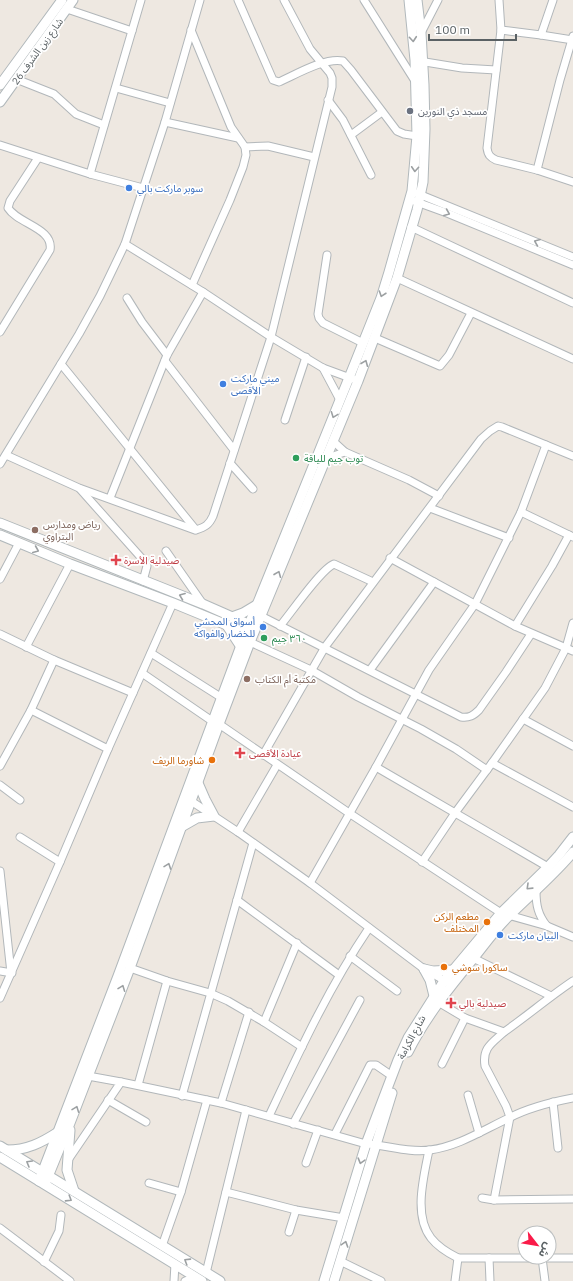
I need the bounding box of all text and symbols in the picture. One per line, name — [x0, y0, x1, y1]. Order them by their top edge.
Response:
street label: شارع زين الشرف 26 — [9, 15, 67, 88]
scale bar — [429, 16, 516, 42]
text: 100 m — [435, 22, 470, 37]
one-way arrow — [408, 36, 417, 42]
place label: مسجد ذي النورين — [418, 105, 487, 119]
marker: مسجد ذي النورين — [405, 106, 415, 116]
one-way arrow — [410, 166, 419, 172]
place label: سوبر ماركت بالي — [137, 182, 203, 196]
marker: سوبر ماركت بالي — [124, 183, 134, 193]
one-way arrow — [444, 208, 451, 216]
one-way arrow — [534, 239, 541, 247]
one-way arrow — [378, 290, 387, 297]
one-way arrow — [361, 359, 369, 366]
place label: ميني ماركت الأقصى — [231, 372, 280, 397]
marker: ميني ماركت الأقصى — [218, 379, 228, 389]
one-way arrow — [331, 411, 339, 418]
place label: توب جيم للياقة — [304, 452, 363, 466]
marker: توب جيم للياقة — [291, 453, 301, 463]
place label: رياض ومدارس البتراوي — [43, 518, 101, 544]
marker: رياض ومدارس البتراوي — [30, 525, 40, 535]
one-way arrow — [33, 545, 40, 553]
place label: صيدلية الأسرة — [124, 554, 179, 567]
marker: صيدلية الأسرة — [111, 555, 121, 565]
one-way arrow — [274, 570, 282, 577]
one-way arrow — [178, 593, 185, 601]
place label: أسواق المحشي للخضار والفواكه — [194, 615, 255, 640]
marker: أسواق المحشي للخضار والفواكه — [258, 622, 268, 632]
place label: ٣٦٠ جيم — [272, 632, 307, 646]
marker: ٣٦٠ جيم — [259, 633, 269, 643]
place label: مكتبة أم الكتاب — [255, 673, 316, 688]
marker: مكتبة أم الكتاب — [242, 674, 252, 684]
marker: عيادة الأقصى — [234, 747, 246, 759]
place label: عيادة الأقصى — [249, 747, 301, 760]
place label: شاورما الريف — [152, 754, 204, 767]
marker: شاورما الريف — [207, 755, 217, 765]
one-way arrow — [163, 863, 171, 870]
one-way arrow — [526, 882, 534, 890]
place label: مطعم الركن المختلف — [434, 910, 479, 935]
marker: مطعم الركن المختلف — [482, 917, 492, 927]
place label: البيان ماركت — [508, 929, 559, 942]
marker: البيان ماركت — [495, 930, 505, 940]
place label: ساكورا سوشي — [452, 961, 508, 975]
marker: ساكورا سوشي — [439, 962, 449, 972]
one-way arrow — [118, 985, 126, 992]
place label: صيدلية بالي — [459, 997, 506, 1011]
marker: صيدلية بالي — [446, 998, 456, 1008]
street label: شارع الكرامة — [394, 1013, 429, 1062]
one-way arrow — [71, 1106, 79, 1113]
one-way arrow — [357, 1157, 366, 1164]
one-way arrow — [26, 1160, 33, 1167]
one-way arrow — [65, 1194, 72, 1202]
north arrow — [517, 1225, 557, 1265]
one-way arrow — [340, 1240, 349, 1247]
text: ش — [536, 1240, 555, 1260]
one-way arrow — [184, 1258, 191, 1265]

